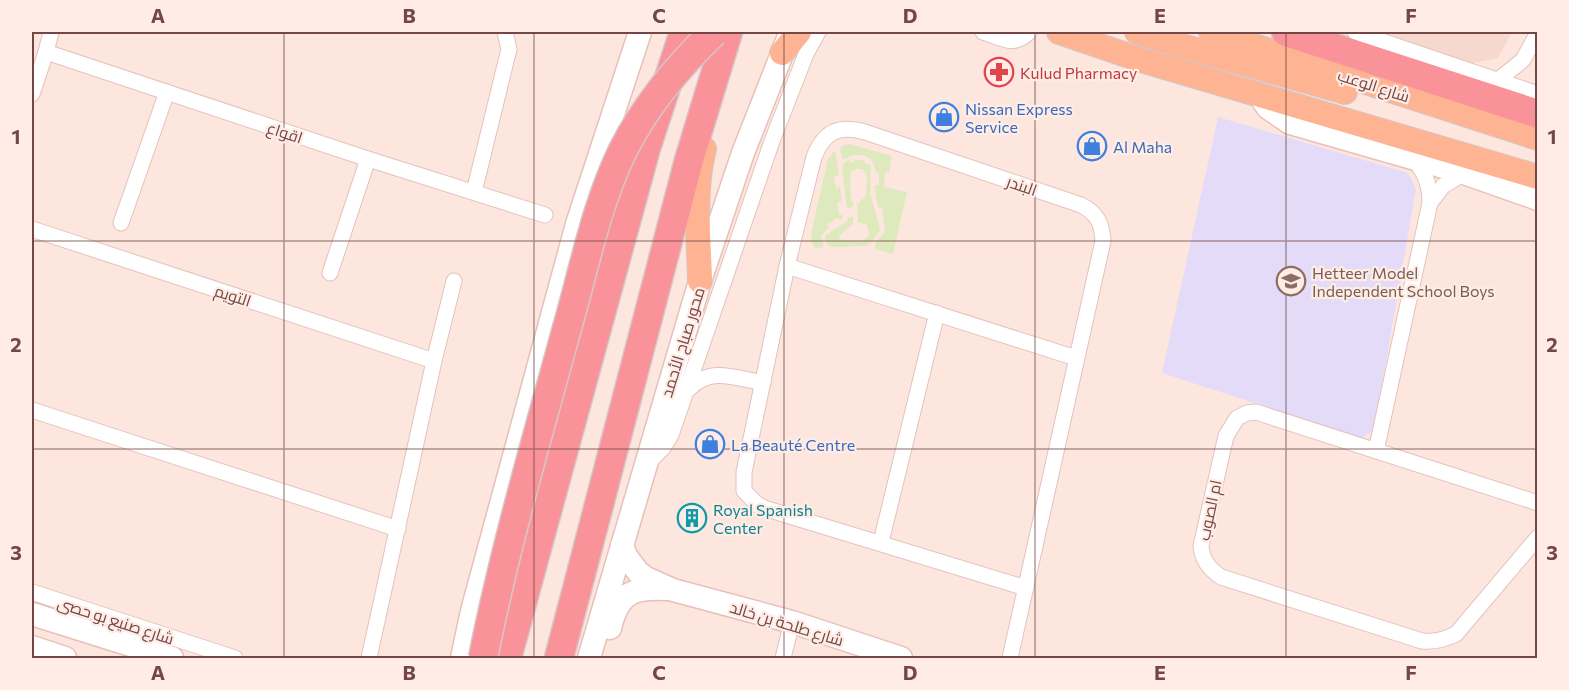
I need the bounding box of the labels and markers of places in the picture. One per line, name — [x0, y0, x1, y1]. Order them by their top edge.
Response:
pharmacy icon: Kulud Pharmacy — [983, 56, 1015, 88]
place label: Kulud Pharmacy — [1020, 63, 1137, 82]
place label: Nissan Express Service — [965, 99, 1073, 136]
shop icon: Nissan Express Service — [928, 101, 960, 133]
shop icon: Al Maha — [1076, 130, 1108, 162]
place label: Al Maha — [1113, 137, 1172, 156]
place label: Hetteer Model Independent School Boys — [1312, 263, 1495, 300]
school or university icon: Hetteer Model Independent School Boys — [1275, 265, 1307, 297]
shop icon: La Beauté Centre — [694, 428, 726, 460]
place label: La Beauté Centre — [731, 435, 855, 454]
place label: Royal Spanish Center — [713, 500, 813, 537]
building icon: Royal Spanish Center — [676, 502, 708, 534]

